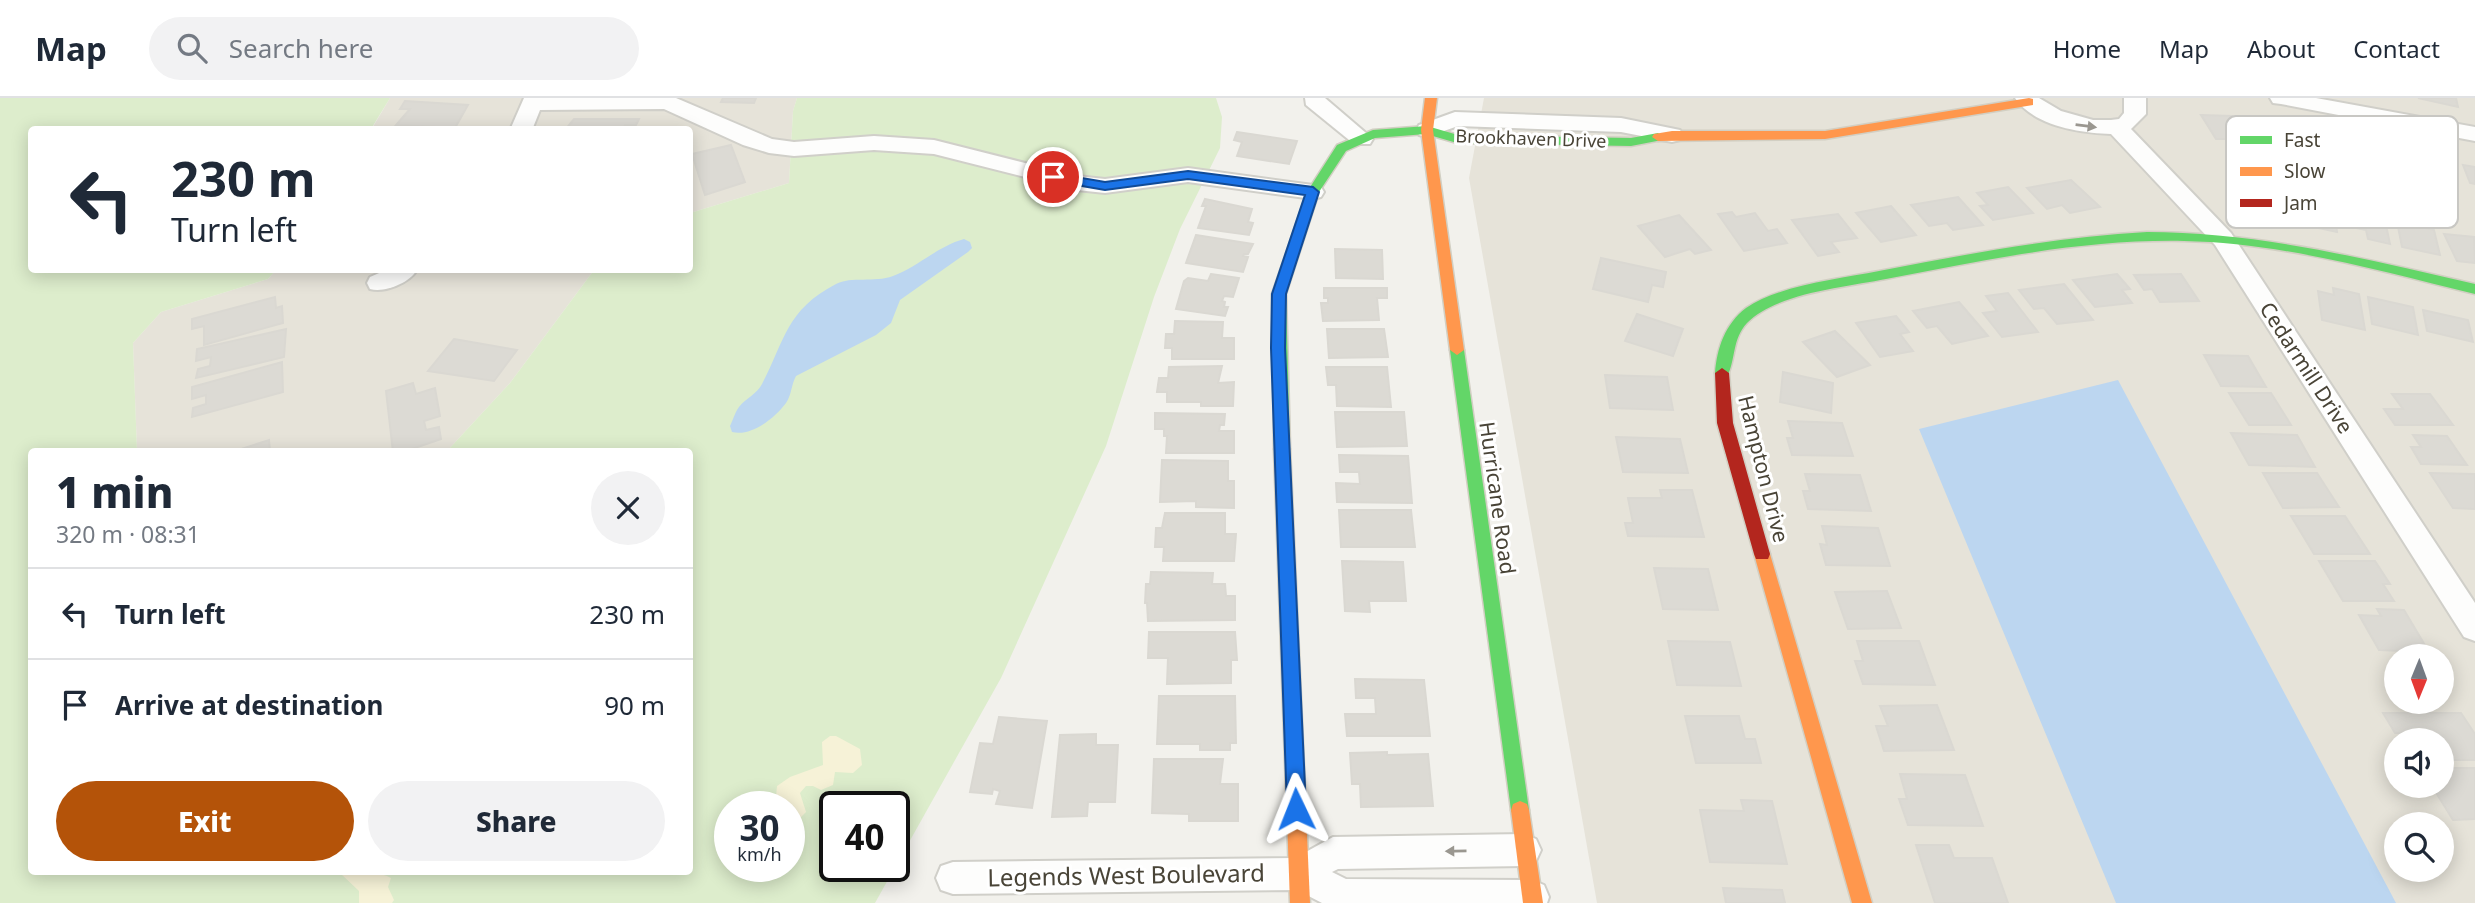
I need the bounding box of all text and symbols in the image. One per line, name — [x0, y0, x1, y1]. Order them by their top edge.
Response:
search box — [149, 17, 639, 80]
text: Map — [35, 26, 107, 71]
icon: search — [173, 29, 211, 67]
text: Search here — [229, 30, 373, 66]
text: Home — [2053, 32, 2121, 65]
text: Map — [2159, 32, 2209, 65]
text: About — [2247, 32, 2315, 65]
text: Contact — [2353, 32, 2440, 65]
legend — [2226, 116, 2458, 228]
one-way arrow — [2076, 121, 2098, 132]
street label: Brookhaven Drive — [1455, 123, 1607, 153]
text: Fast — [2284, 127, 2321, 153]
text: 230 m — [171, 145, 316, 211]
pin — [1023, 147, 1083, 207]
icon: left — [56, 154, 147, 245]
icon: arrive — [1034, 158, 1072, 196]
text: Slow — [2284, 158, 2325, 184]
text: Jam — [2282, 190, 2318, 216]
text: Turn left — [171, 208, 297, 251]
street label: Cedarmill Drive — [2254, 296, 2360, 439]
street label: Hampton Drive — [1732, 392, 1796, 545]
street label: Hurricane Road — [1473, 420, 1523, 576]
text: 1 min — [56, 463, 173, 520]
button: close — [591, 471, 665, 545]
text: 320 m · 08:31 — [56, 518, 200, 550]
icon: left — [56, 595, 94, 633]
text: Turn left — [115, 596, 226, 632]
text: 230 m — [589, 596, 665, 632]
north arrow — [2384, 644, 2454, 714]
map controls — [2384, 644, 2454, 882]
icon: arrive — [56, 686, 94, 724]
text: Arrive at destination — [115, 687, 384, 723]
text: 90 m — [604, 687, 665, 723]
button: sound — [2384, 728, 2454, 798]
position arrow — [1259, 772, 1333, 846]
button: Exit — [56, 781, 354, 861]
button: Share — [368, 781, 665, 861]
speed limit sign: 40 — [819, 791, 910, 882]
text: 30 — [739, 804, 780, 851]
button: search — [2384, 812, 2454, 882]
text: km/h — [737, 842, 782, 866]
one-way arrow — [1445, 845, 1467, 857]
street label: Legends West Boulevard — [987, 856, 1265, 893]

